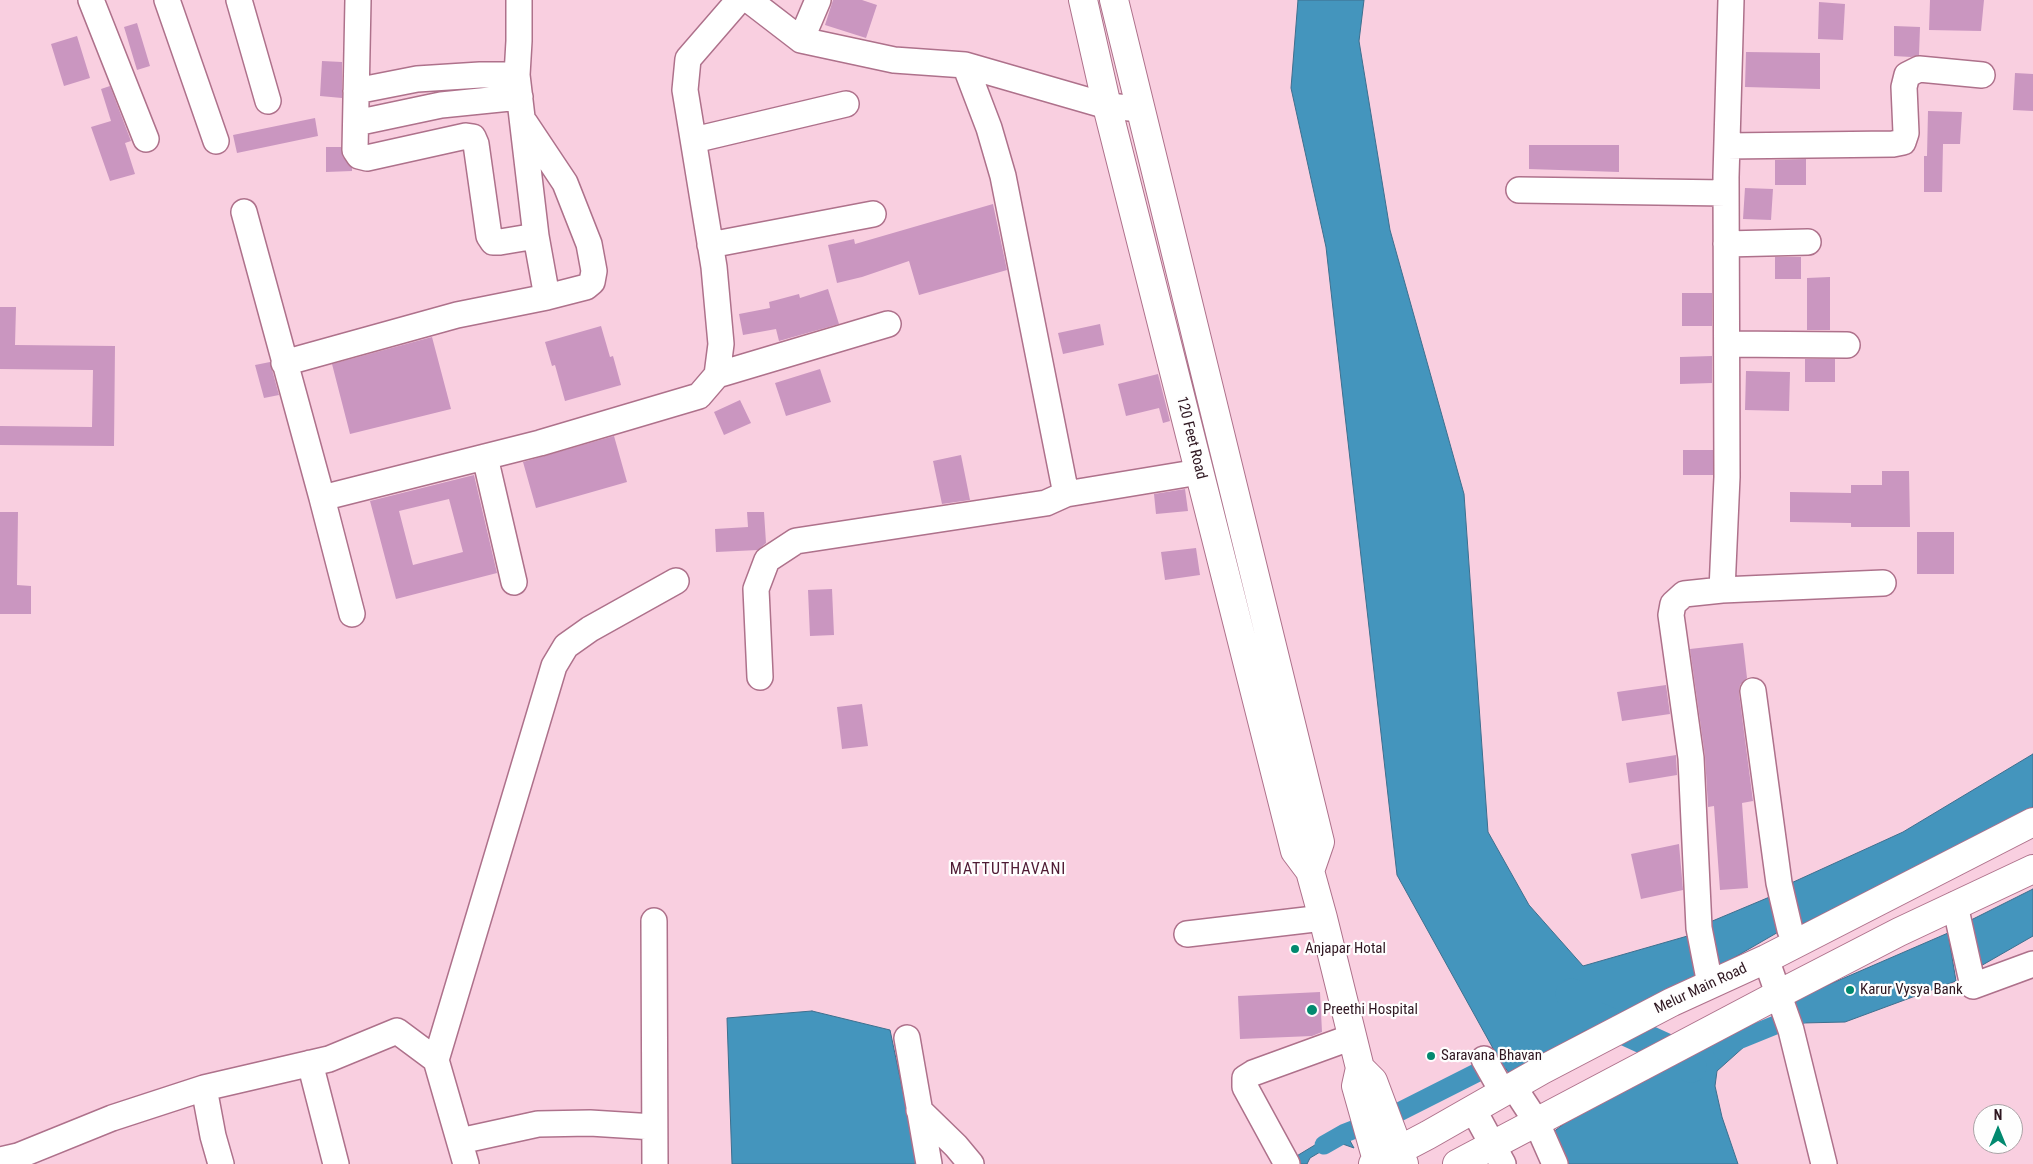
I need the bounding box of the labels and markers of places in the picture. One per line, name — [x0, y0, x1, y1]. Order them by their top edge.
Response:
place label: Anjapar Hotal — [1305, 940, 1386, 958]
marker: Anjapar Hotal — [1289, 943, 1301, 955]
place label: Karur Vysya Bank — [1860, 981, 1963, 999]
marker: Karur Vysya Bank — [1844, 984, 1856, 996]
place label: Preethi Hospital — [1323, 1001, 1418, 1019]
marker: Preethi Hospital — [1305, 1003, 1319, 1017]
place label: Saravana Bhavan — [1441, 1047, 1542, 1065]
marker: Saravana Bhavan — [1425, 1050, 1437, 1062]

